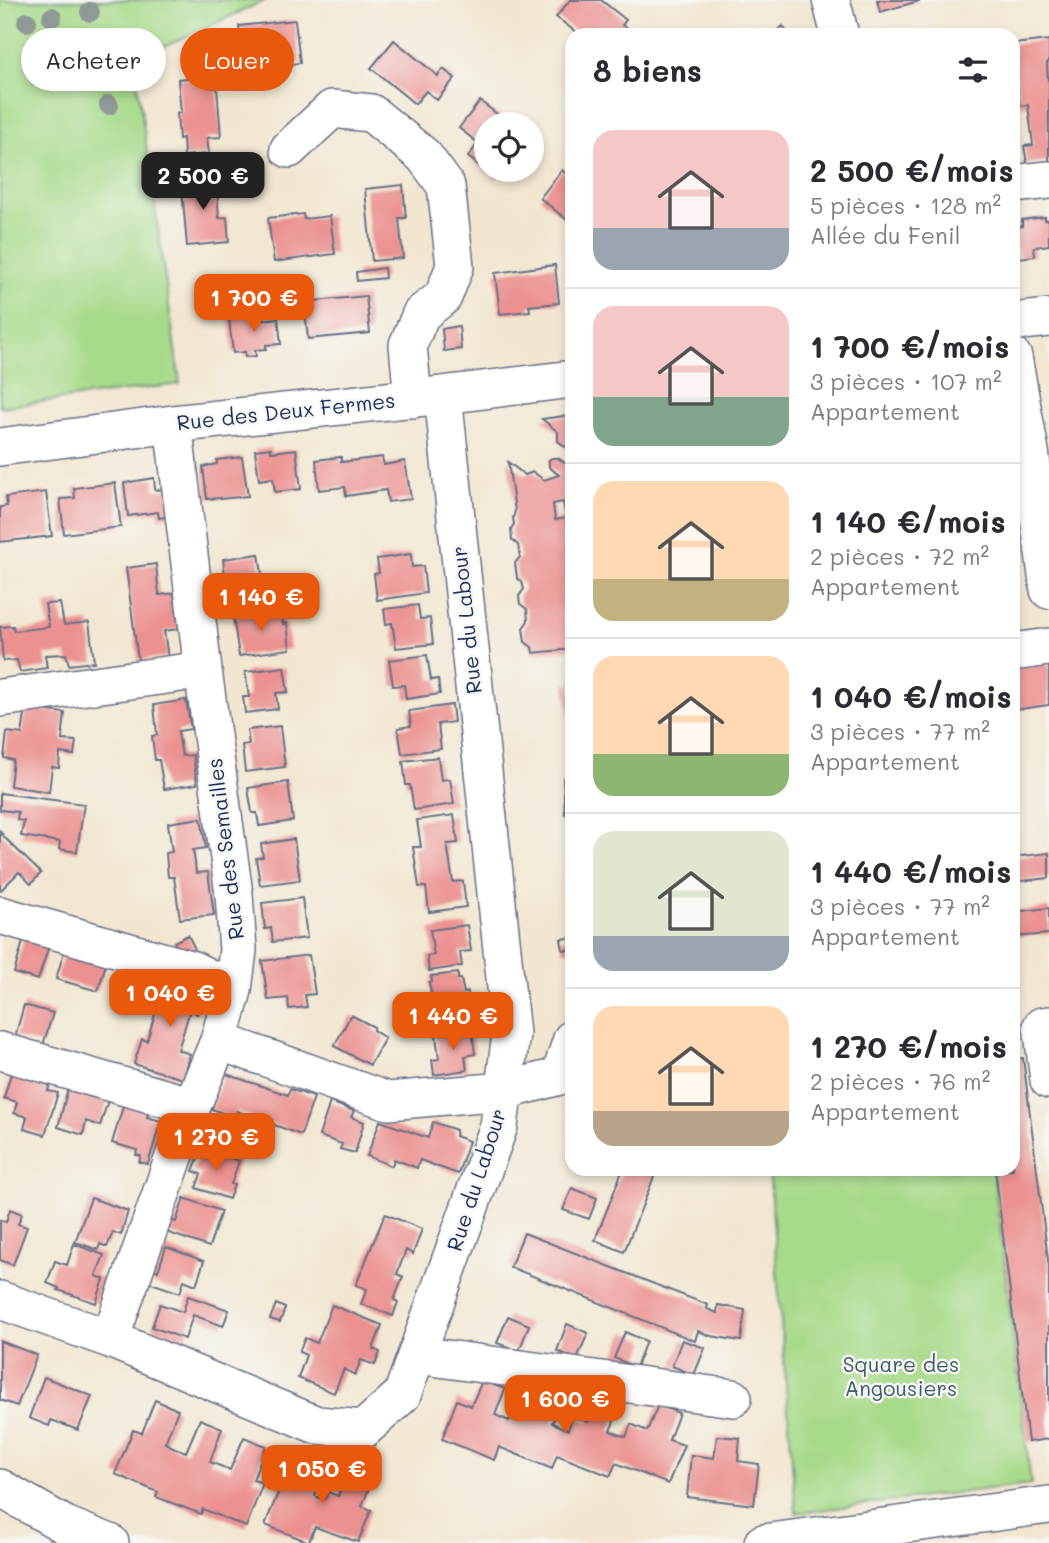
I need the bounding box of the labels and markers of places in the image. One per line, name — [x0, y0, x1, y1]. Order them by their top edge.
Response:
pin: 2 500 € — [138, 152, 268, 212]
pin: 1 700 € — [189, 274, 319, 334]
pin: 1 140 € — [196, 574, 326, 633]
pin: 1 040 € — [105, 970, 235, 1029]
pin: 1 440 € — [388, 992, 518, 1052]
pin: 1 270 € — [151, 1114, 281, 1173]
pin: 1 600 € — [500, 1376, 630, 1435]
pin: 1 050 € — [257, 1446, 387, 1505]

